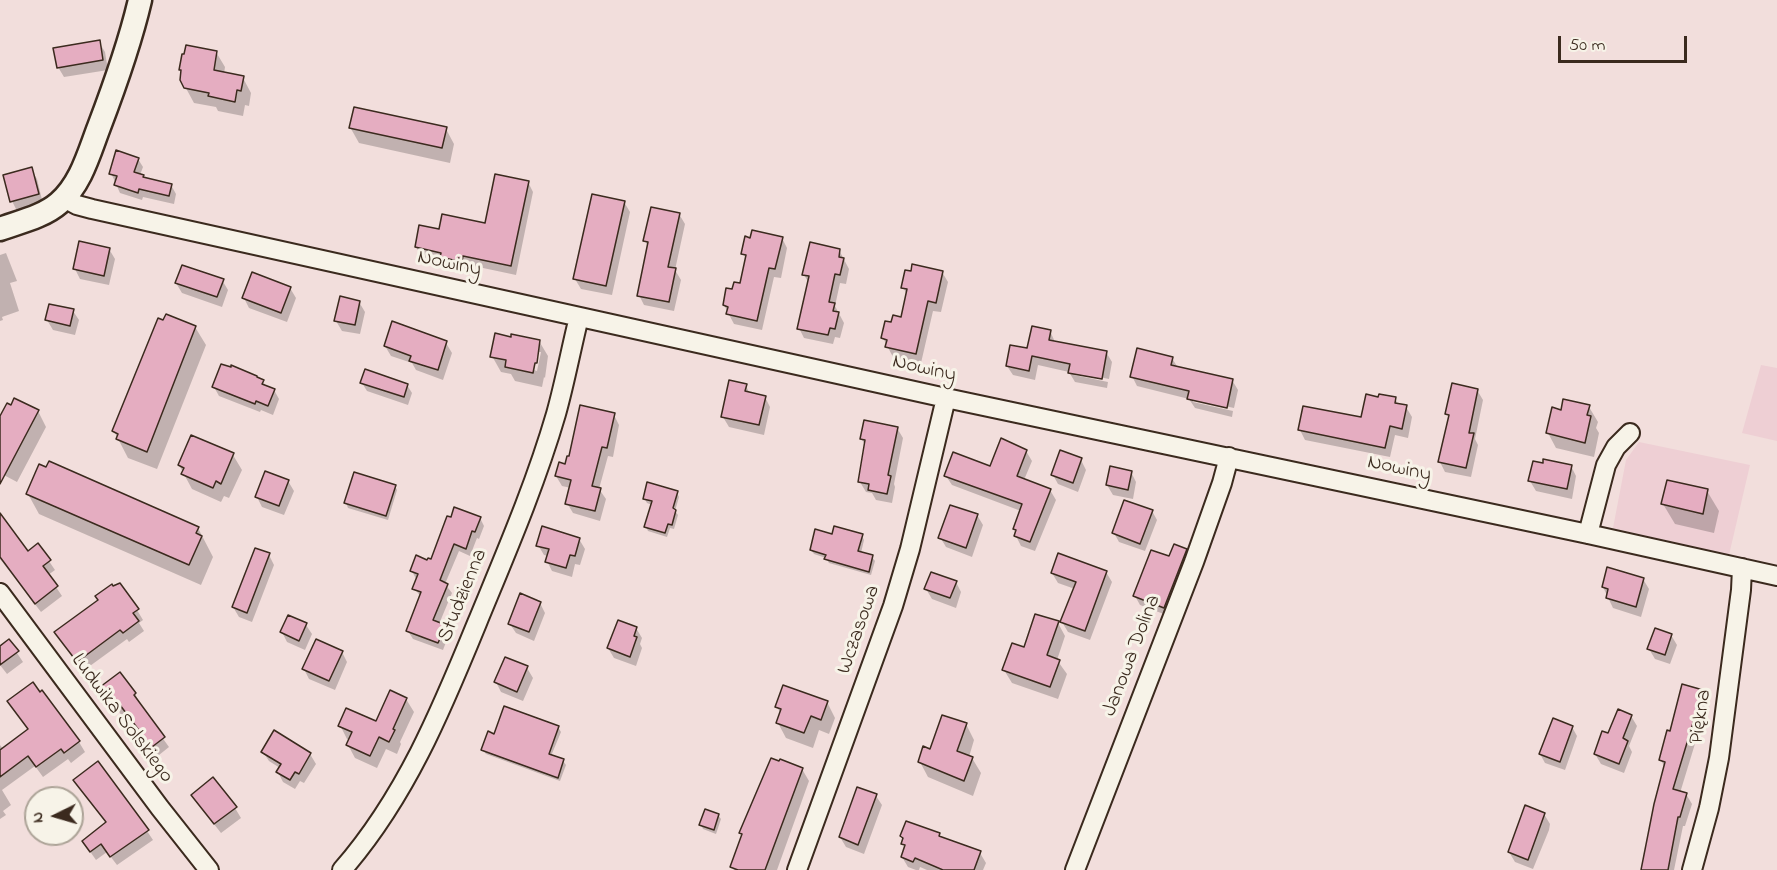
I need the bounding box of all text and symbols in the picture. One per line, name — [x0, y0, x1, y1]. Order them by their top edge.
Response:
scale bar — [1561, 24, 1690, 62]
text: 50 m — [1569, 33, 1606, 59]
street label: Nowiny — [415, 246, 483, 284]
street label: Nowiny — [890, 350, 958, 390]
street label: Nowiny — [1365, 451, 1433, 489]
street label: Studzienna — [434, 546, 494, 646]
street label: Wczasowa — [833, 582, 887, 678]
street label: Janowa Dolina — [1098, 592, 1168, 720]
street label: Ludwika Solskiego — [64, 649, 178, 789]
street label: Piękna — [1686, 688, 1718, 746]
north arrow — [24, 786, 84, 846]
text: N — [26, 811, 50, 824]

